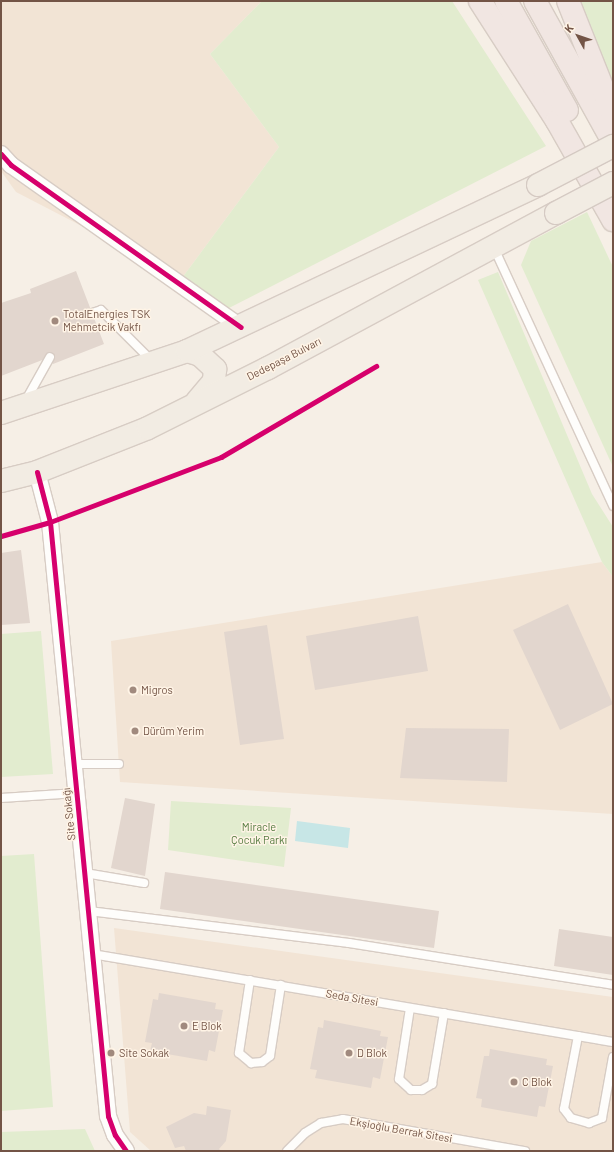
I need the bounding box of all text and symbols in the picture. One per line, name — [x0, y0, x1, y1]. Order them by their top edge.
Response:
north arrow — [558, 16, 598, 56]
text: K — [561, 21, 576, 35]
place label: TotalEnergies TSK Mehmetcik Vakfı — [63, 308, 150, 334]
marker: TotalEnergies TSK Mehmetcik Vakfı — [50, 316, 60, 326]
street label: Dedepaşa Bulvarı — [245, 335, 323, 383]
place label: Migros — [141, 683, 173, 697]
marker: Migros — [128, 685, 138, 695]
place label: Dürüm Yerim — [143, 724, 204, 738]
marker: Dürüm Yerim — [130, 726, 140, 736]
street label: Site Sokağı — [60, 787, 78, 841]
park label: Miracle Çocuk Parkı — [231, 821, 287, 847]
street label: Seda Sitesi — [325, 987, 379, 1009]
place label: E Blok — [192, 1019, 222, 1033]
marker: E Blok — [179, 1021, 189, 1031]
place label: Site Sokak — [119, 1046, 169, 1060]
place label: D Blok — [357, 1046, 387, 1060]
marker: Site Sokak — [106, 1048, 116, 1058]
marker: D Blok — [344, 1048, 354, 1058]
place label: C Blok — [522, 1075, 552, 1089]
marker: C Blok — [509, 1077, 519, 1087]
street label: Ekşioğlu Berrak Sitesi — [349, 1114, 453, 1146]

